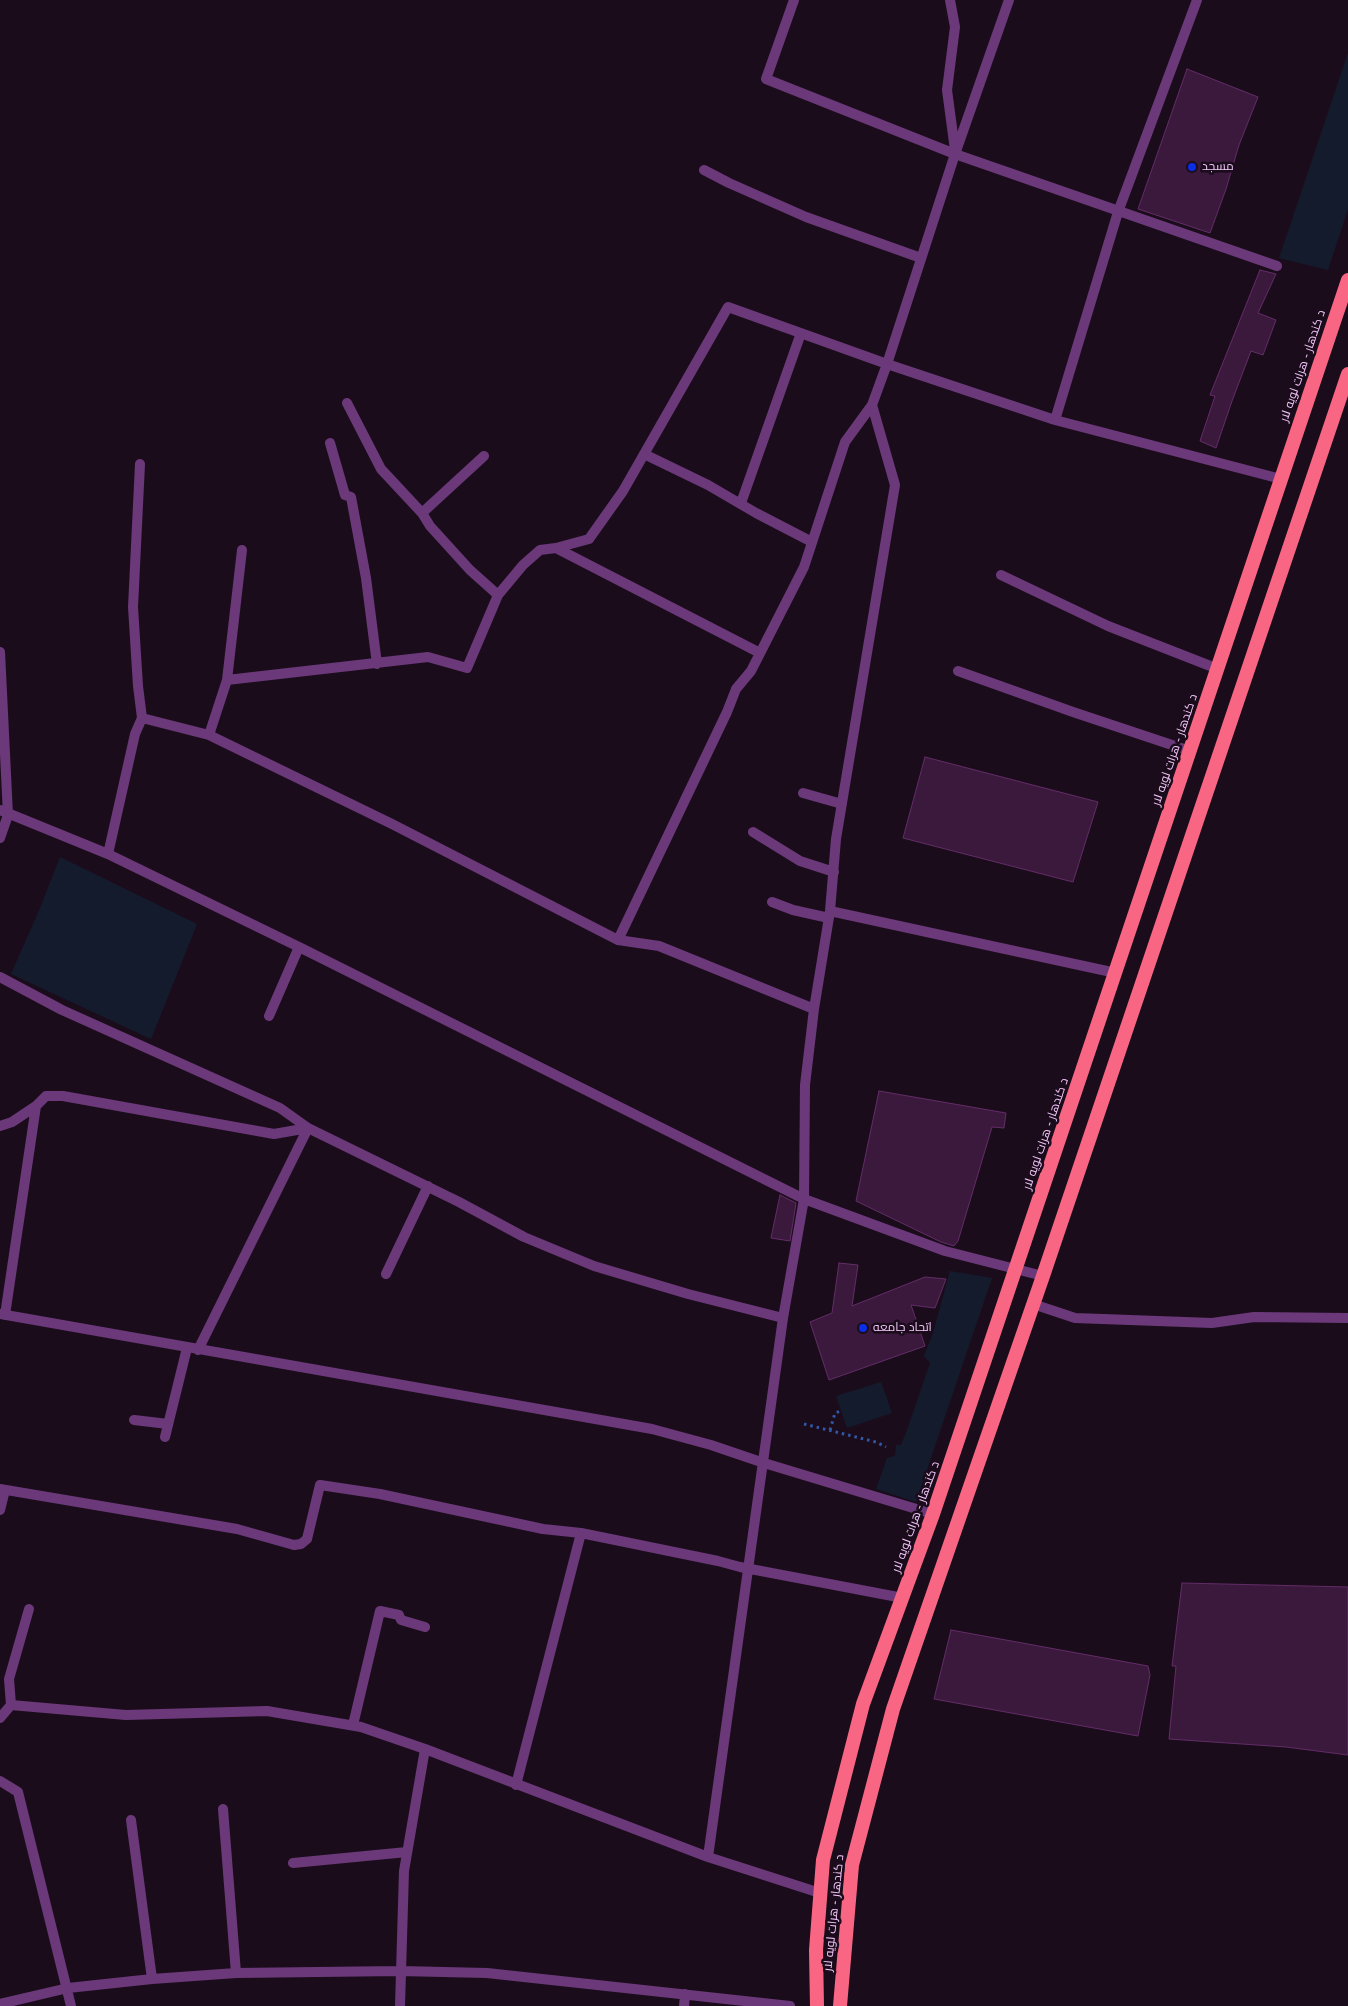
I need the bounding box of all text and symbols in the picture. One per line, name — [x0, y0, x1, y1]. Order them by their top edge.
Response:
place label: مسجد — [1202, 160, 1234, 174]
marker: مسجد — [1186, 161, 1198, 173]
street label: د کندهار - هرات لويه لار — [1277, 308, 1329, 424]
street label: د کندهار - هرات لويه لار — [1149, 692, 1201, 808]
street label: د کندهار - هرات لويه لار — [1020, 1076, 1072, 1192]
place label: اتحاد جامعه — [873, 1321, 932, 1335]
marker: اتحاد جامعه — [857, 1322, 869, 1334]
street label: د کندهار - هرات لويه لار — [889, 1459, 943, 1575]
street label: د کندهار - هرات لويه لار — [821, 1854, 847, 1972]

